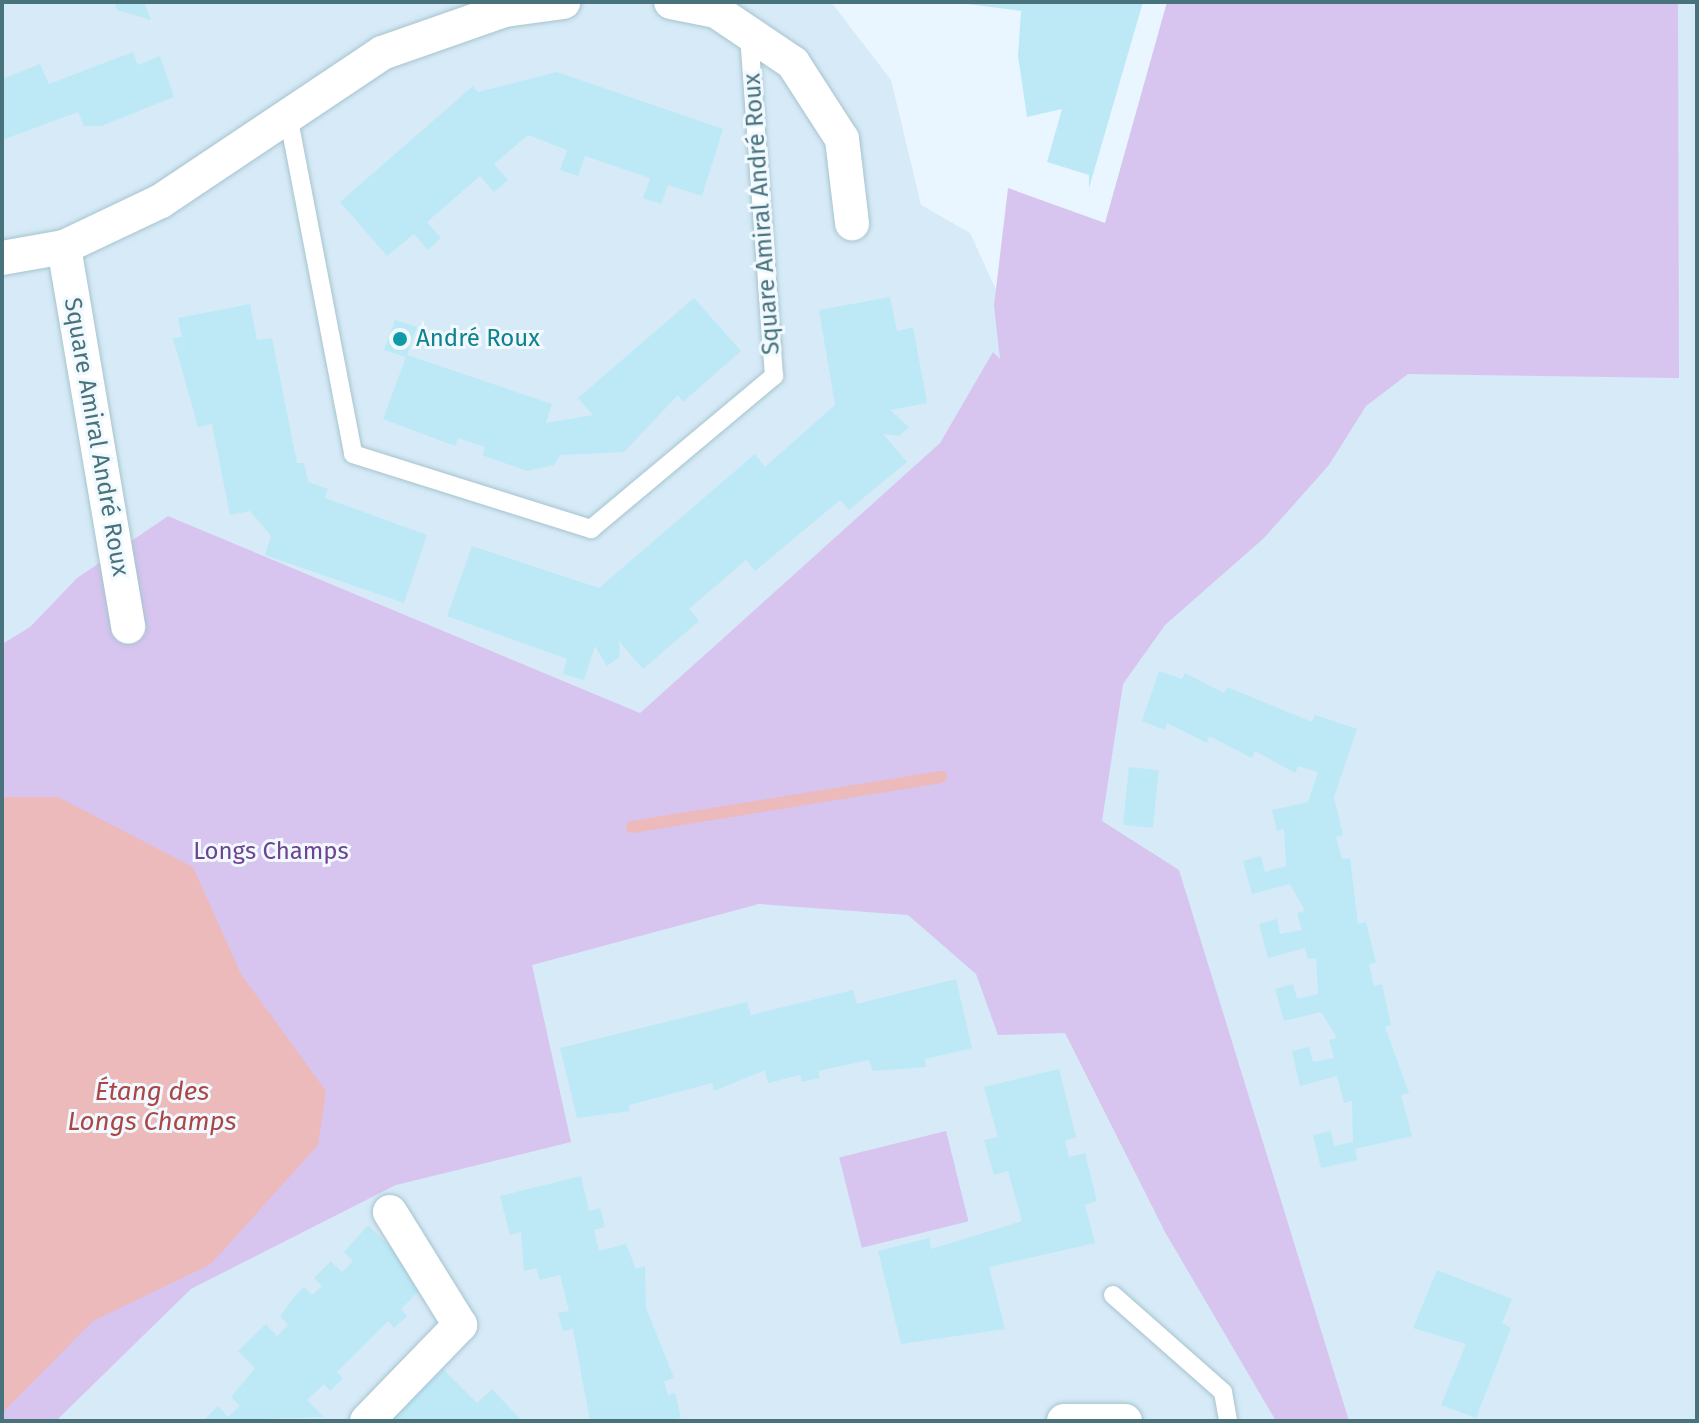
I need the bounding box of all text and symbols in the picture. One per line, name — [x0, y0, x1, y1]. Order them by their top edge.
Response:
street label: Square Amiral André Roux — [738, 72, 786, 356]
street label: Square Amiral André Roux — [57, 296, 135, 578]
place label: André Roux — [416, 325, 540, 353]
marker: André Roux — [391, 330, 409, 348]
park label: Longs Champs — [193, 838, 349, 866]
water label: Étang des Longs Champs — [67, 1076, 237, 1138]

